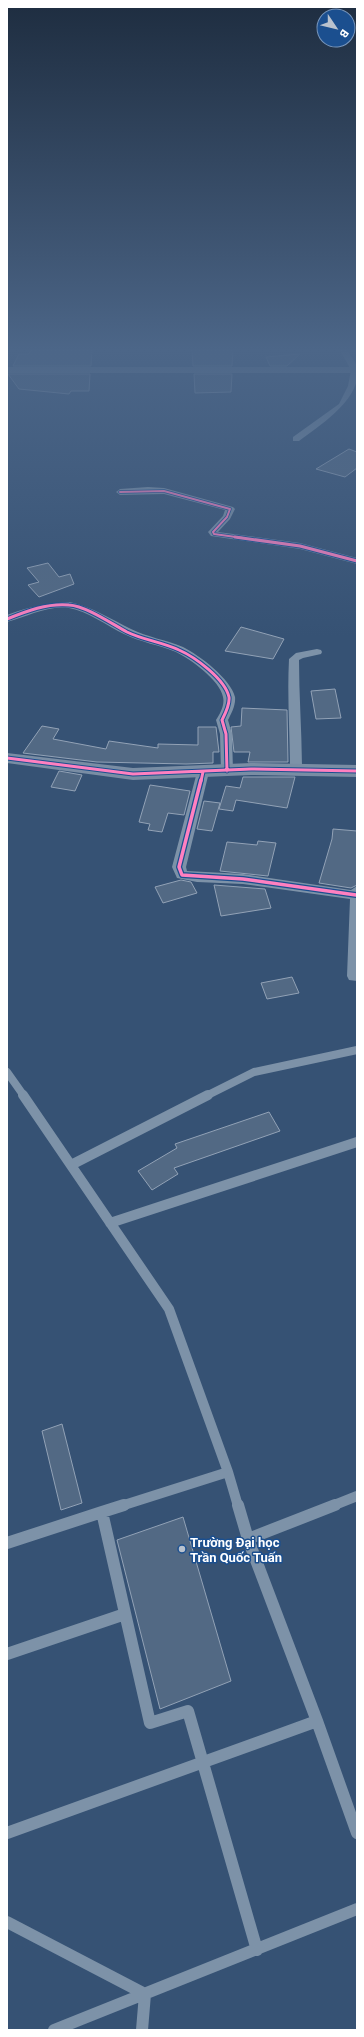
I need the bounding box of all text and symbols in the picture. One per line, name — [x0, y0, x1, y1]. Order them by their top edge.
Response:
north arrow — [316, 8, 356, 48]
text: B — [336, 27, 351, 40]
place label: Trường Đại học Trần Quốc Tuấn — [190, 1535, 282, 1565]
marker: Trường Đại học Trần Quốc Tuấn — [177, 1544, 187, 1554]

